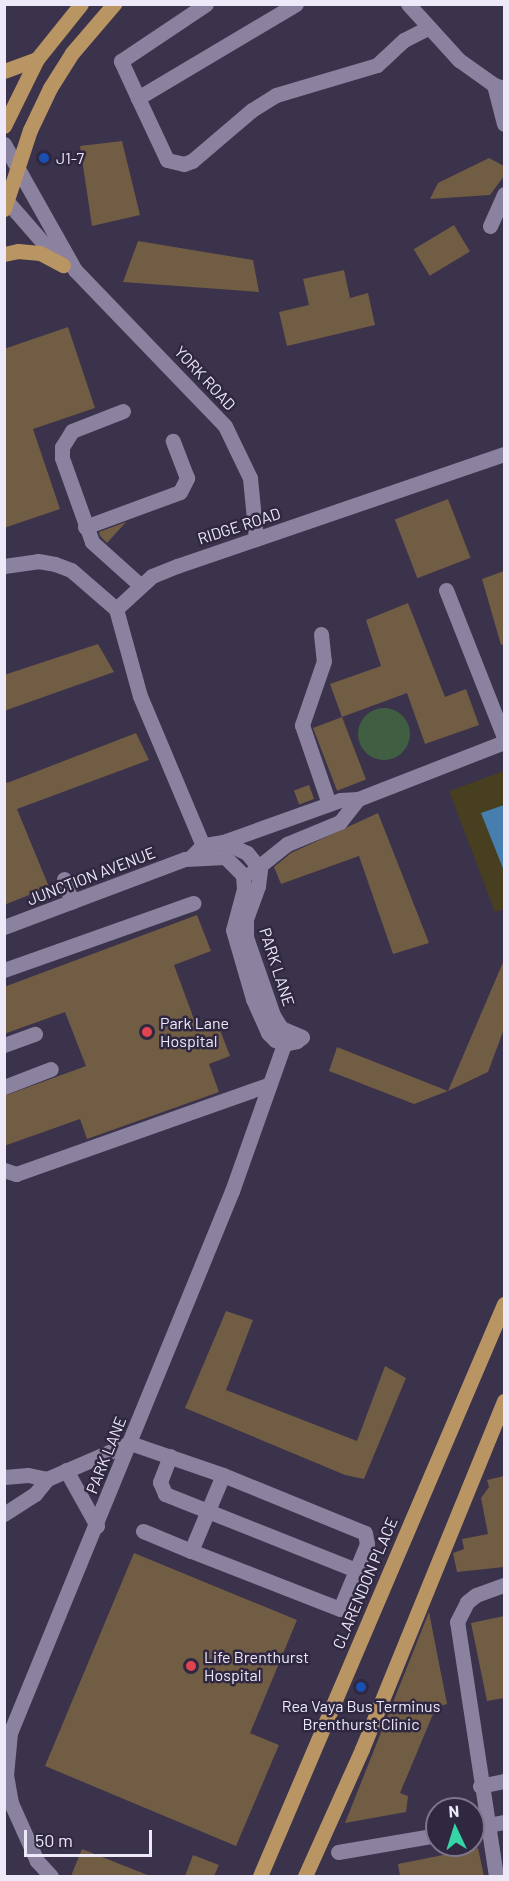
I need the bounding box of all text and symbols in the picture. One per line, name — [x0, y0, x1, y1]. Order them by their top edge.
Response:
place label: J1-7 — [56, 148, 84, 168]
marker: J1-7 — [37, 151, 51, 165]
street label: YORK ROAD — [170, 342, 240, 414]
street label: RIDGE ROAD — [195, 504, 283, 548]
street label: JUNCTION AVENUE — [24, 843, 158, 909]
street label: PARK LANE — [255, 925, 299, 1009]
place label: Park Lane Hospital — [160, 1013, 229, 1051]
marker: Park Lane Hospital — [138, 1023, 156, 1041]
street label: PARK LANE — [82, 1414, 130, 1496]
street label: CLARENDON PLACE — [329, 1514, 401, 1652]
place label: Life Brenthurst Hospital — [204, 1647, 309, 1685]
marker: Life Brenthurst Hospital — [182, 1657, 200, 1675]
marker: Rea Vaya Bus Terminus Brenthurst Clinic — [354, 1680, 368, 1694]
place label: Rea Vaya Bus Terminus Brenthurst Clinic — [282, 1696, 440, 1734]
north arrow — [425, 1797, 485, 1857]
text: N — [448, 1801, 460, 1820]
scale bar — [27, 1818, 154, 1856]
text: 50 m — [35, 1829, 73, 1851]

